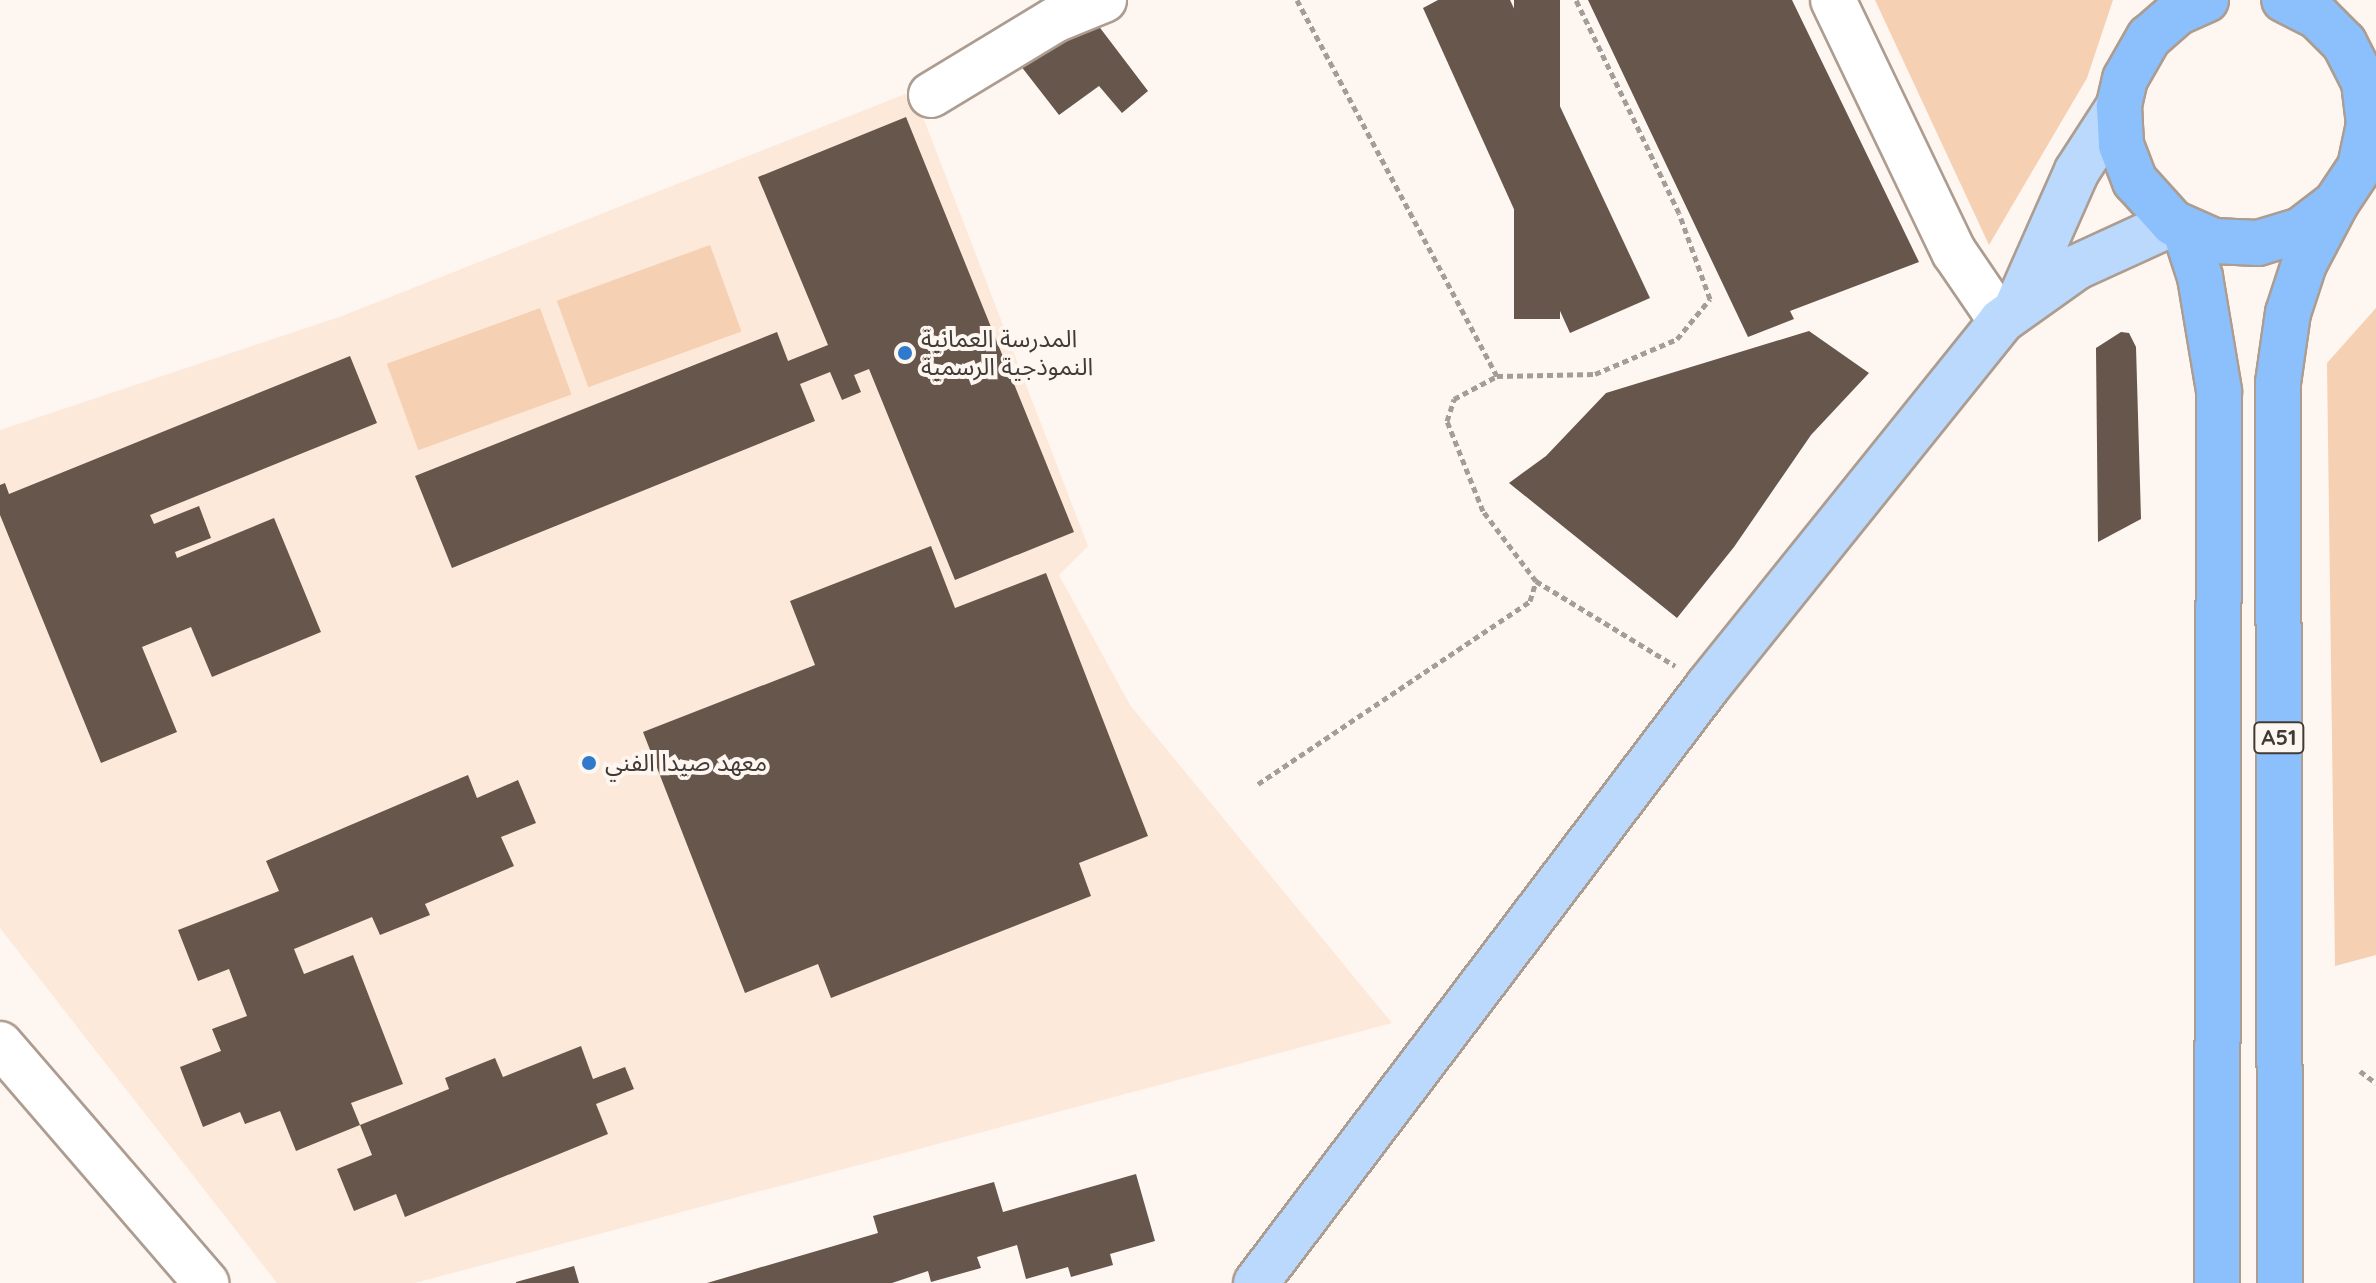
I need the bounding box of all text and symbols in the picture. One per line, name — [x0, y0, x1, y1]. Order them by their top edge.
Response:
place label: المدرسة العمانية النموذجية الرسمية — [921, 325, 1093, 381]
marker: المدرسة العمانية النموذجية الرسمية — [896, 344, 914, 362]
road number: A51 — [2253, 720, 2305, 756]
place label: معهد صيدا الفني — [605, 749, 767, 777]
marker: معهد صيدا الفني — [580, 754, 598, 772]

